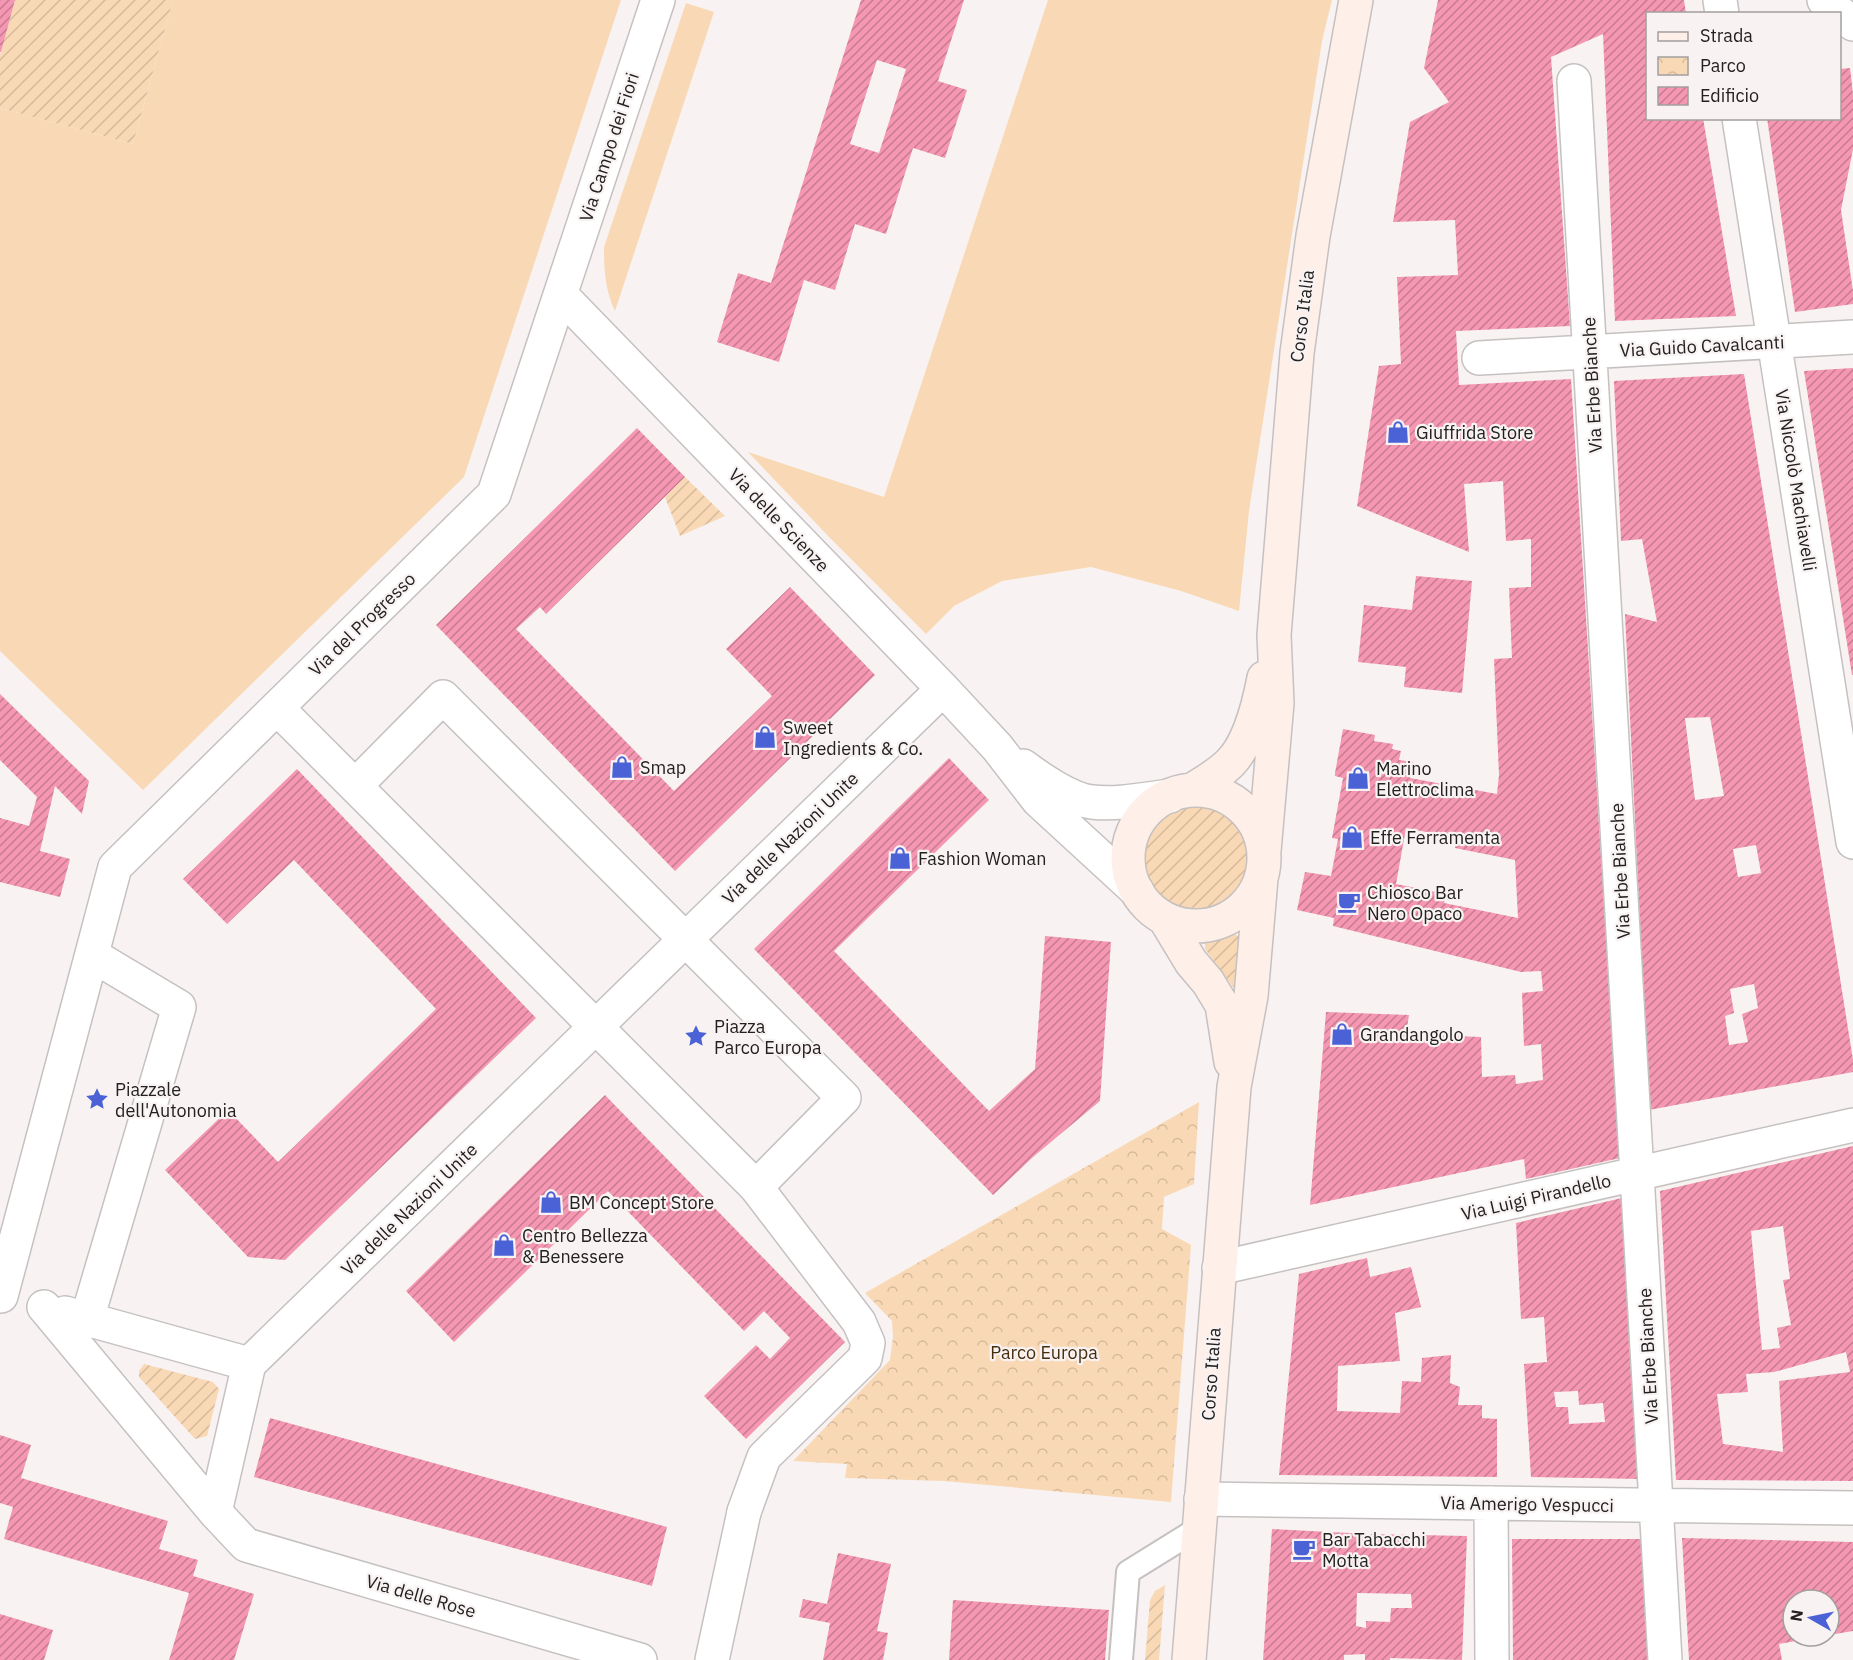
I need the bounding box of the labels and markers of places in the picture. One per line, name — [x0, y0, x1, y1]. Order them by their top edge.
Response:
shop icon: Giuffrida Store — [1385, 419, 1411, 445]
place label: Giuffrida Store — [1416, 421, 1534, 444]
place label: Sweet Ingredients & Co. — [783, 716, 923, 760]
shop icon: Sweet Ingredients & Co. — [752, 724, 778, 750]
shop icon: Smap — [609, 754, 635, 780]
place label: Smap — [640, 756, 686, 779]
place label: Marino Elettroclima — [1376, 757, 1475, 801]
shop icon: Marino Elettroclima — [1345, 765, 1371, 791]
shop icon: Effe Ferramenta — [1339, 824, 1365, 850]
place label: Effe Ferramenta — [1370, 826, 1501, 849]
shop icon: Fashion Woman — [887, 845, 913, 871]
place label: Fashion Woman — [918, 847, 1046, 870]
place label: Chiosco Bar Nero Opaco — [1367, 881, 1463, 925]
cafe icon: Chiosco Bar Nero Opaco — [1336, 889, 1362, 915]
place label: Piazza Parco Europa — [714, 1015, 822, 1059]
shop icon: Grandangolo — [1329, 1021, 1355, 1047]
place icon: Piazza Parco Europa — [683, 1023, 709, 1049]
place label: Grandangolo — [1360, 1023, 1464, 1046]
place label: Piazzale dell'Autonomia — [115, 1078, 237, 1122]
place icon: Piazzale dell'Autonomia — [84, 1086, 110, 1112]
shop icon: BM Concept Store — [538, 1189, 564, 1215]
place label: BM Concept Store — [569, 1191, 714, 1214]
place label: Centro Bellezza & Benessere — [522, 1224, 648, 1268]
shop icon: Centro Bellezza & Benessere — [491, 1232, 517, 1258]
place label: Bar Tabacchi Motta — [1322, 1528, 1426, 1572]
cafe icon: Bar Tabacchi Motta — [1291, 1536, 1317, 1562]

